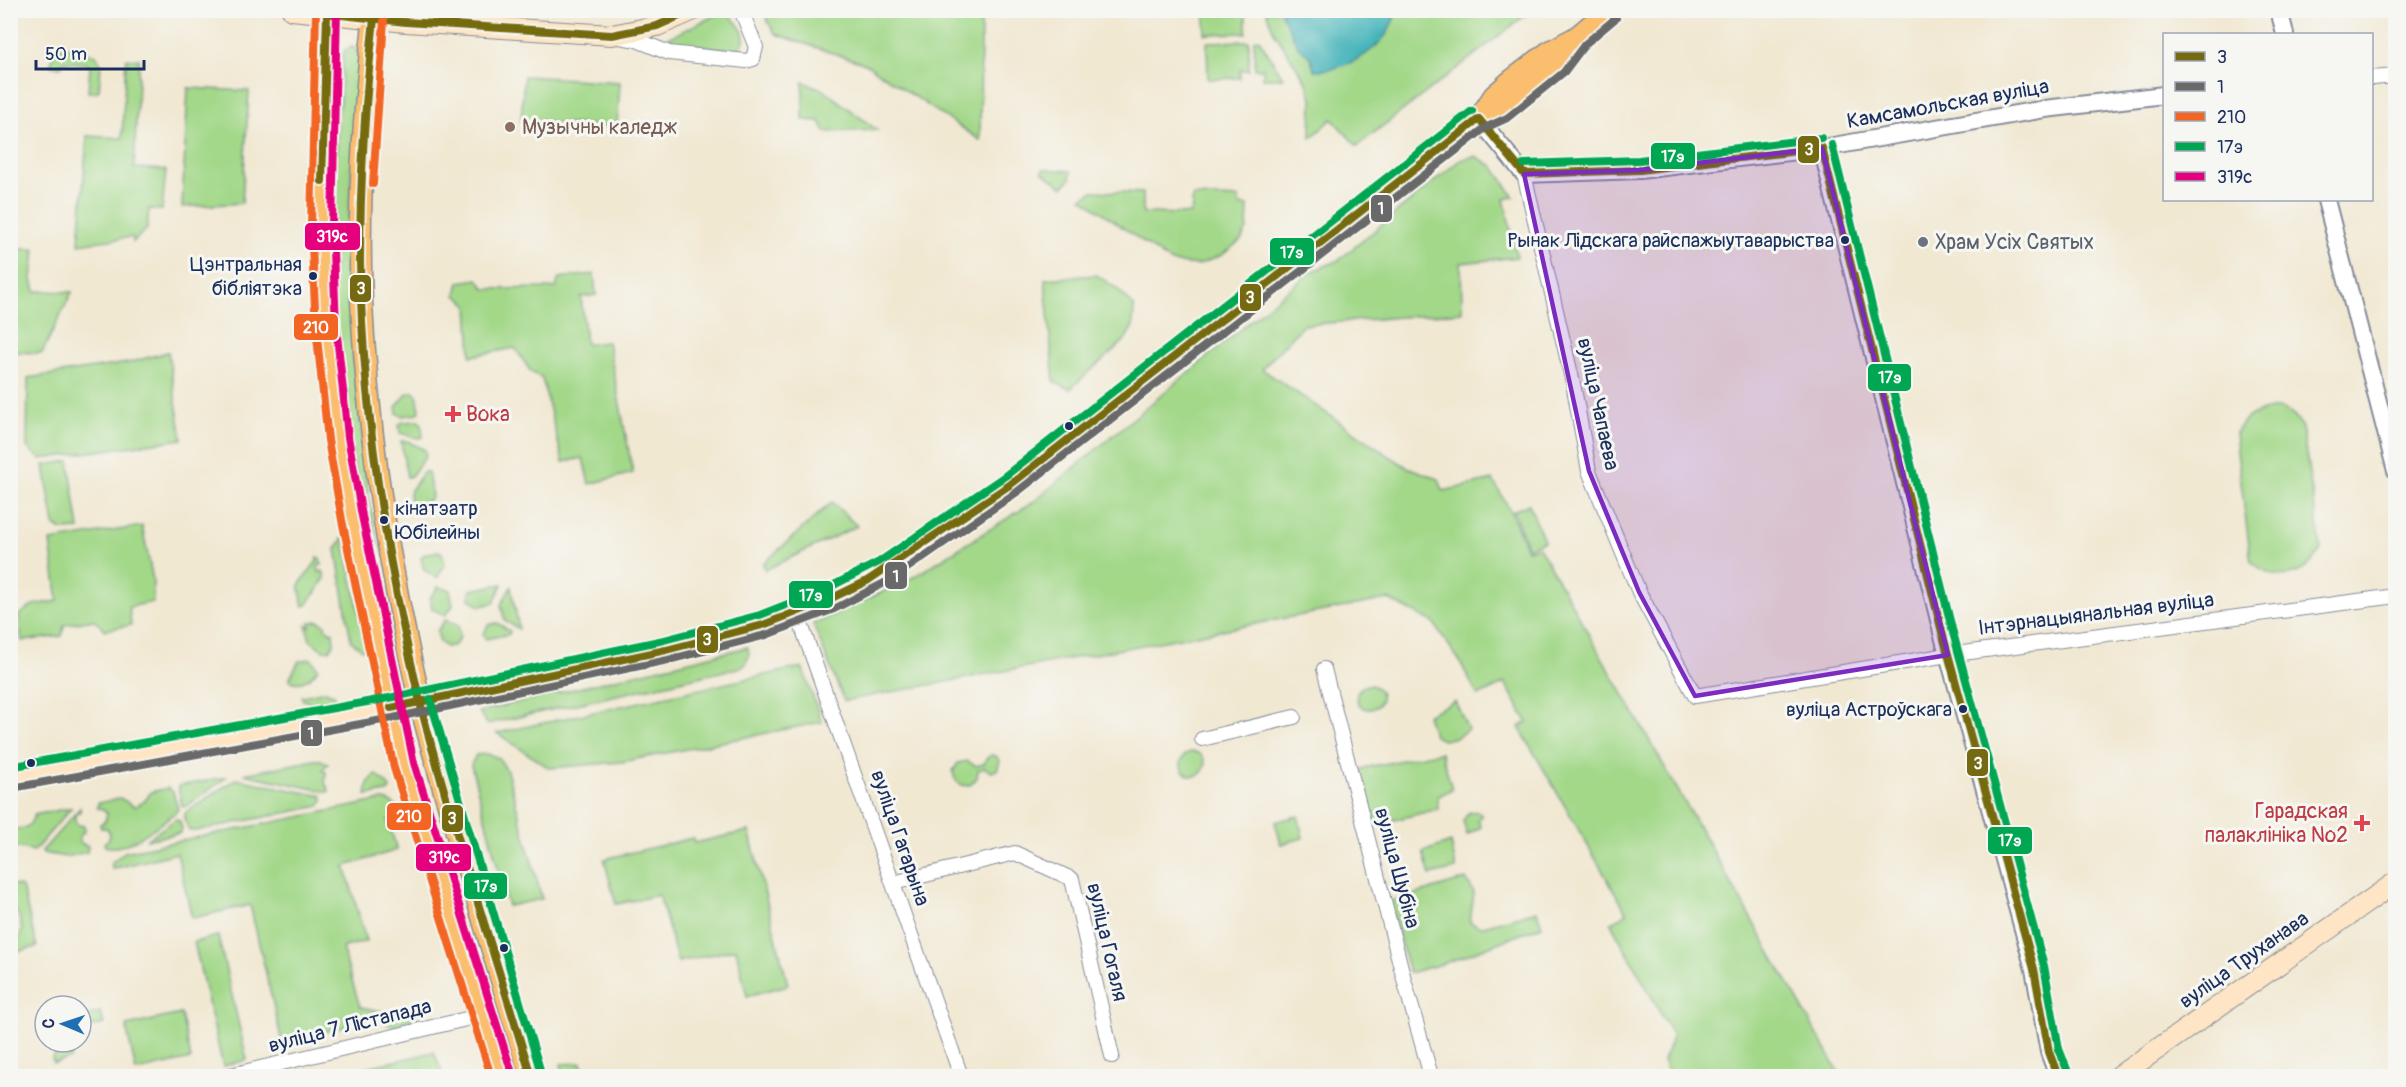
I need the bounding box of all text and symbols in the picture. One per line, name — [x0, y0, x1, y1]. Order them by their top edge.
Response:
scale bar — [36, 33, 144, 71]
legend — [2163, 33, 2373, 201]
text: 50 m — [45, 43, 87, 66]
text: 3 — [2217, 46, 2227, 69]
street label: Камсамольская вуліца — [1845, 73, 2051, 135]
text: 1 — [2217, 76, 2224, 99]
text: 210 — [2217, 106, 2246, 129]
place label: Музычны каледж — [522, 114, 677, 141]
marker: Музычны каледж — [503, 120, 517, 134]
line badge: 3 — [1797, 135, 1820, 164]
text: 17э — [2217, 136, 2243, 159]
text: 3 — [1805, 140, 1814, 160]
line badge: 17э — [1650, 142, 1696, 170]
text: 17э — [1661, 147, 1685, 167]
text: 319с — [2217, 166, 2253, 189]
line badge: 1 — [1370, 194, 1393, 223]
text: 1 — [1378, 199, 1384, 219]
line badge: 319с — [304, 222, 361, 251]
text: 319с — [316, 227, 348, 247]
place label: Рынак Лідскага райспажыутаварыства — [1508, 228, 1834, 253]
place label: Храм Усіх Святых — [1935, 229, 2094, 256]
marker: Рынак Лідскага райспажыутаварыства — [1839, 234, 1851, 246]
marker: Храм Усіх Святых — [1916, 235, 1930, 249]
line badge: 17э — [1269, 237, 1315, 266]
text: 17э — [1280, 243, 1304, 263]
place label: Цэнтральная бібліятэка — [190, 252, 302, 301]
marker: Цэнтральная бібліятэка — [307, 270, 319, 282]
line badge: 3 — [349, 274, 372, 303]
text: 3 — [357, 279, 366, 299]
line badge: 3 — [1239, 283, 1262, 312]
text: 3 — [1246, 288, 1255, 308]
line badge: 210 — [293, 313, 339, 341]
text: 210 — [303, 318, 329, 338]
street label: вуліца Чапаева — [1571, 335, 1625, 473]
line badge: 17э — [1867, 363, 1912, 392]
text: 17э — [1878, 368, 1902, 388]
place label: Вока — [466, 401, 510, 428]
marker: Вока — [444, 405, 462, 423]
unlabelled marker — [1063, 420, 1075, 432]
place label: кінатэатр Юбілейны — [395, 496, 480, 545]
marker: кінатэатр Юбілейны — [378, 514, 390, 526]
line badge: 1 — [884, 561, 908, 590]
text: 1 — [893, 567, 899, 587]
line badge: 17э — [788, 580, 834, 609]
text: 17э — [799, 586, 823, 606]
street label: Інтэрнацыянальная вуліца — [1976, 586, 2216, 642]
line badge: 3 — [696, 625, 719, 654]
text: 3 — [703, 630, 712, 650]
place label: вуліца Астроўскага — [1786, 697, 1952, 722]
marker: вуліца Астроўскага — [1957, 703, 1969, 715]
line badge: 1 — [300, 719, 323, 747]
text: 1 — [308, 724, 314, 744]
line badge: 3 — [1966, 748, 1989, 777]
text: 3 — [1974, 754, 1983, 774]
unlabelled marker — [25, 757, 37, 769]
street label: вуліца Гагарына — [864, 766, 936, 910]
place label: Гарадская палаклініка №2 — [2205, 798, 2348, 849]
line badge: 210 — [386, 802, 432, 831]
line badge: 3 — [441, 804, 464, 833]
street label: вуліца Шубіна — [1368, 805, 1426, 931]
text: 210 — [396, 807, 422, 827]
text: 3 — [448, 809, 457, 829]
marker: Гарадская палаклініка №2 — [2353, 814, 2371, 832]
line badge: 17э — [1987, 826, 2033, 855]
text: 17э — [1998, 831, 2022, 851]
line badge: 319с — [415, 843, 472, 872]
text: 319с — [428, 848, 460, 868]
line badge: 17э — [463, 872, 508, 900]
text: 17э — [474, 877, 498, 897]
street label: вуліца Гогаля — [1080, 880, 1134, 1004]
street label: вуліца Труханава — [2174, 905, 2314, 1015]
unlabelled marker — [498, 942, 510, 954]
street label: вуліца 7 Лістапада — [266, 993, 434, 1059]
north arrow — [33, 994, 93, 1054]
text: С — [39, 1018, 59, 1029]

